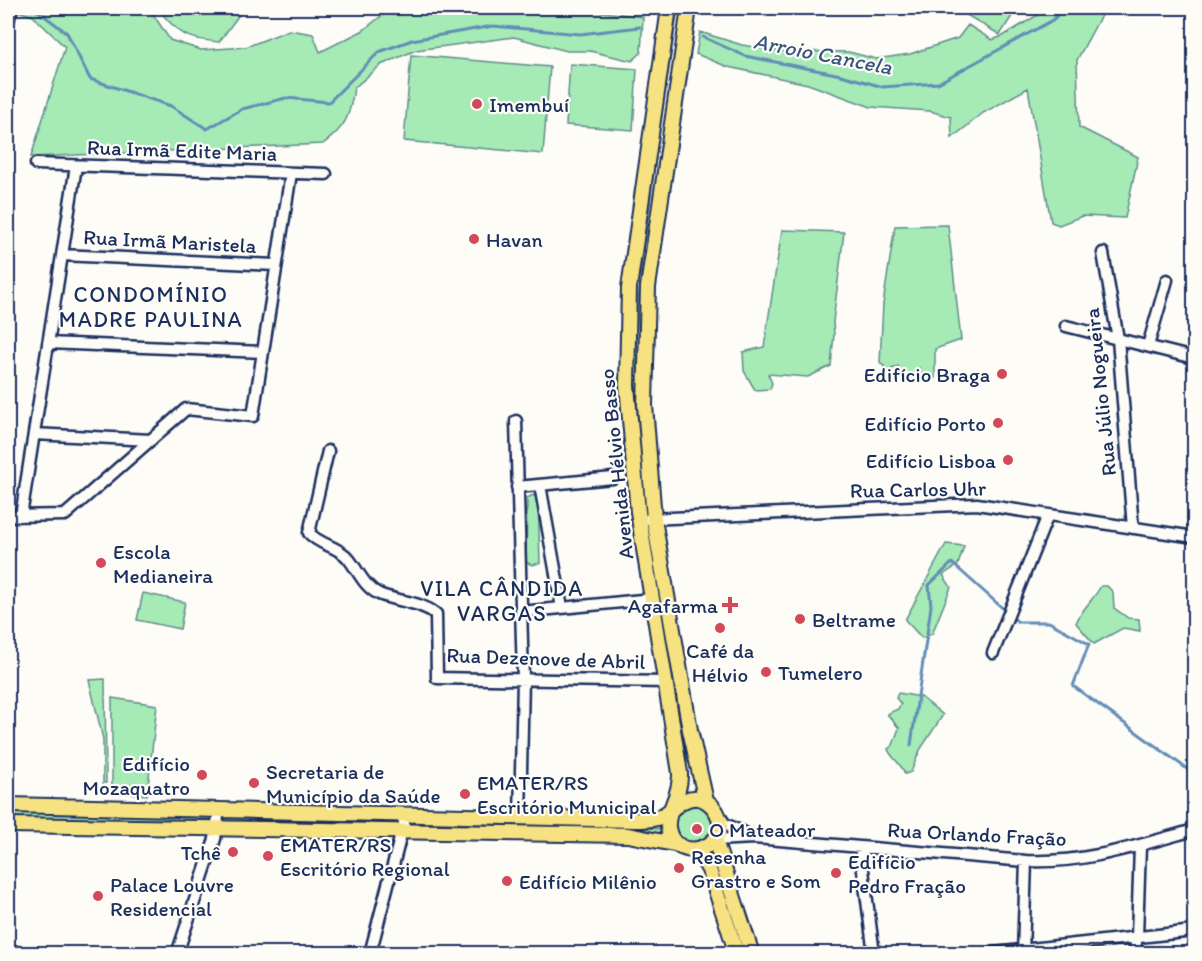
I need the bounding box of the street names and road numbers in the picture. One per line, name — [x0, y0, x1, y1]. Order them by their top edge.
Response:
street label: Rua Irmã Edite Maria — [86, 134, 278, 166]
street label: Rua Irmã Maristela — [83, 224, 257, 258]
street label: Rua Júlio Nogueira — [1079, 306, 1121, 477]
street label: Avenida Hélvio Basso — [594, 367, 638, 561]
street label: Rua Carlos Uhr — [850, 475, 986, 503]
street label: Rua Dezenove de Abril — [446, 642, 646, 674]
street label: Rua Orlando Fração — [887, 817, 1067, 851]

